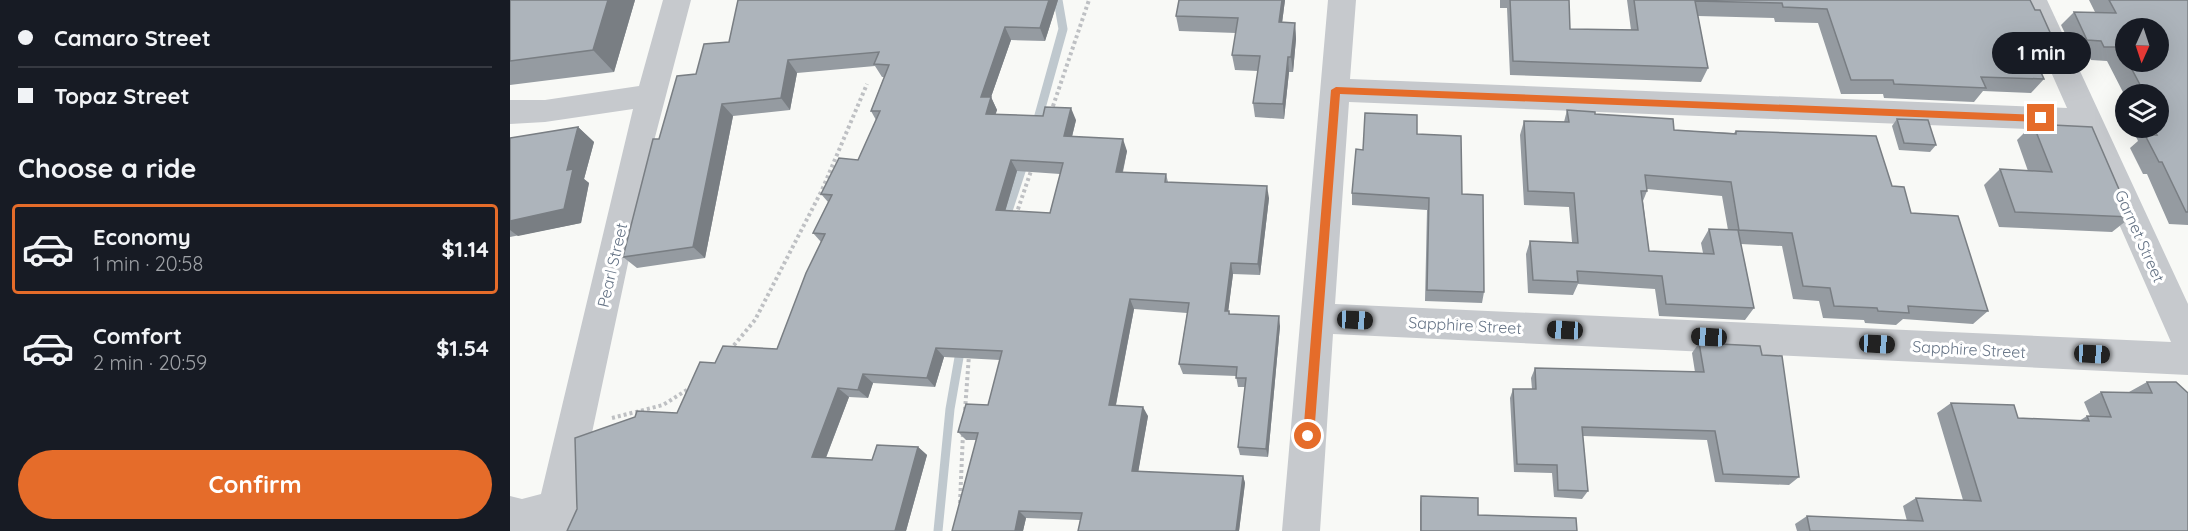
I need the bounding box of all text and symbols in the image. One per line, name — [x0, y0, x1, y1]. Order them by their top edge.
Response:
north arrow — [2115, 18, 2169, 72]
map controls — [2115, 18, 2169, 138]
text: Camaro Street — [54, 24, 211, 52]
callout: 1 min — [1992, 31, 2090, 73]
text: 1 min — [2017, 40, 2066, 65]
text: Topaz Street — [54, 82, 189, 110]
button: layers — [2115, 84, 2169, 138]
route end — [2027, 104, 2054, 131]
text: Choose a ride — [18, 151, 196, 185]
street label: Garnet Street — [2111, 187, 2169, 285]
street label: Pearl Street — [593, 221, 631, 309]
icon: car — [21, 222, 75, 276]
text: Economy — [93, 223, 191, 251]
text: $1.14 — [441, 235, 489, 263]
text: 1 min · 20:58 — [93, 251, 203, 276]
car — [1337, 310, 1373, 330]
street label: Sapphire Street — [1408, 312, 1522, 338]
car — [1547, 320, 1583, 340]
icon: car — [21, 321, 75, 375]
text: Comfort — [93, 322, 182, 350]
car — [1691, 327, 1727, 347]
text: $1.54 — [436, 334, 489, 362]
car — [1859, 334, 1895, 354]
street label: Sapphire Street — [1912, 336, 2026, 362]
car — [2074, 344, 2110, 364]
text: 2 min · 20:59 — [93, 350, 207, 375]
route start — [1294, 422, 1321, 449]
button: Confirm — [18, 450, 492, 519]

